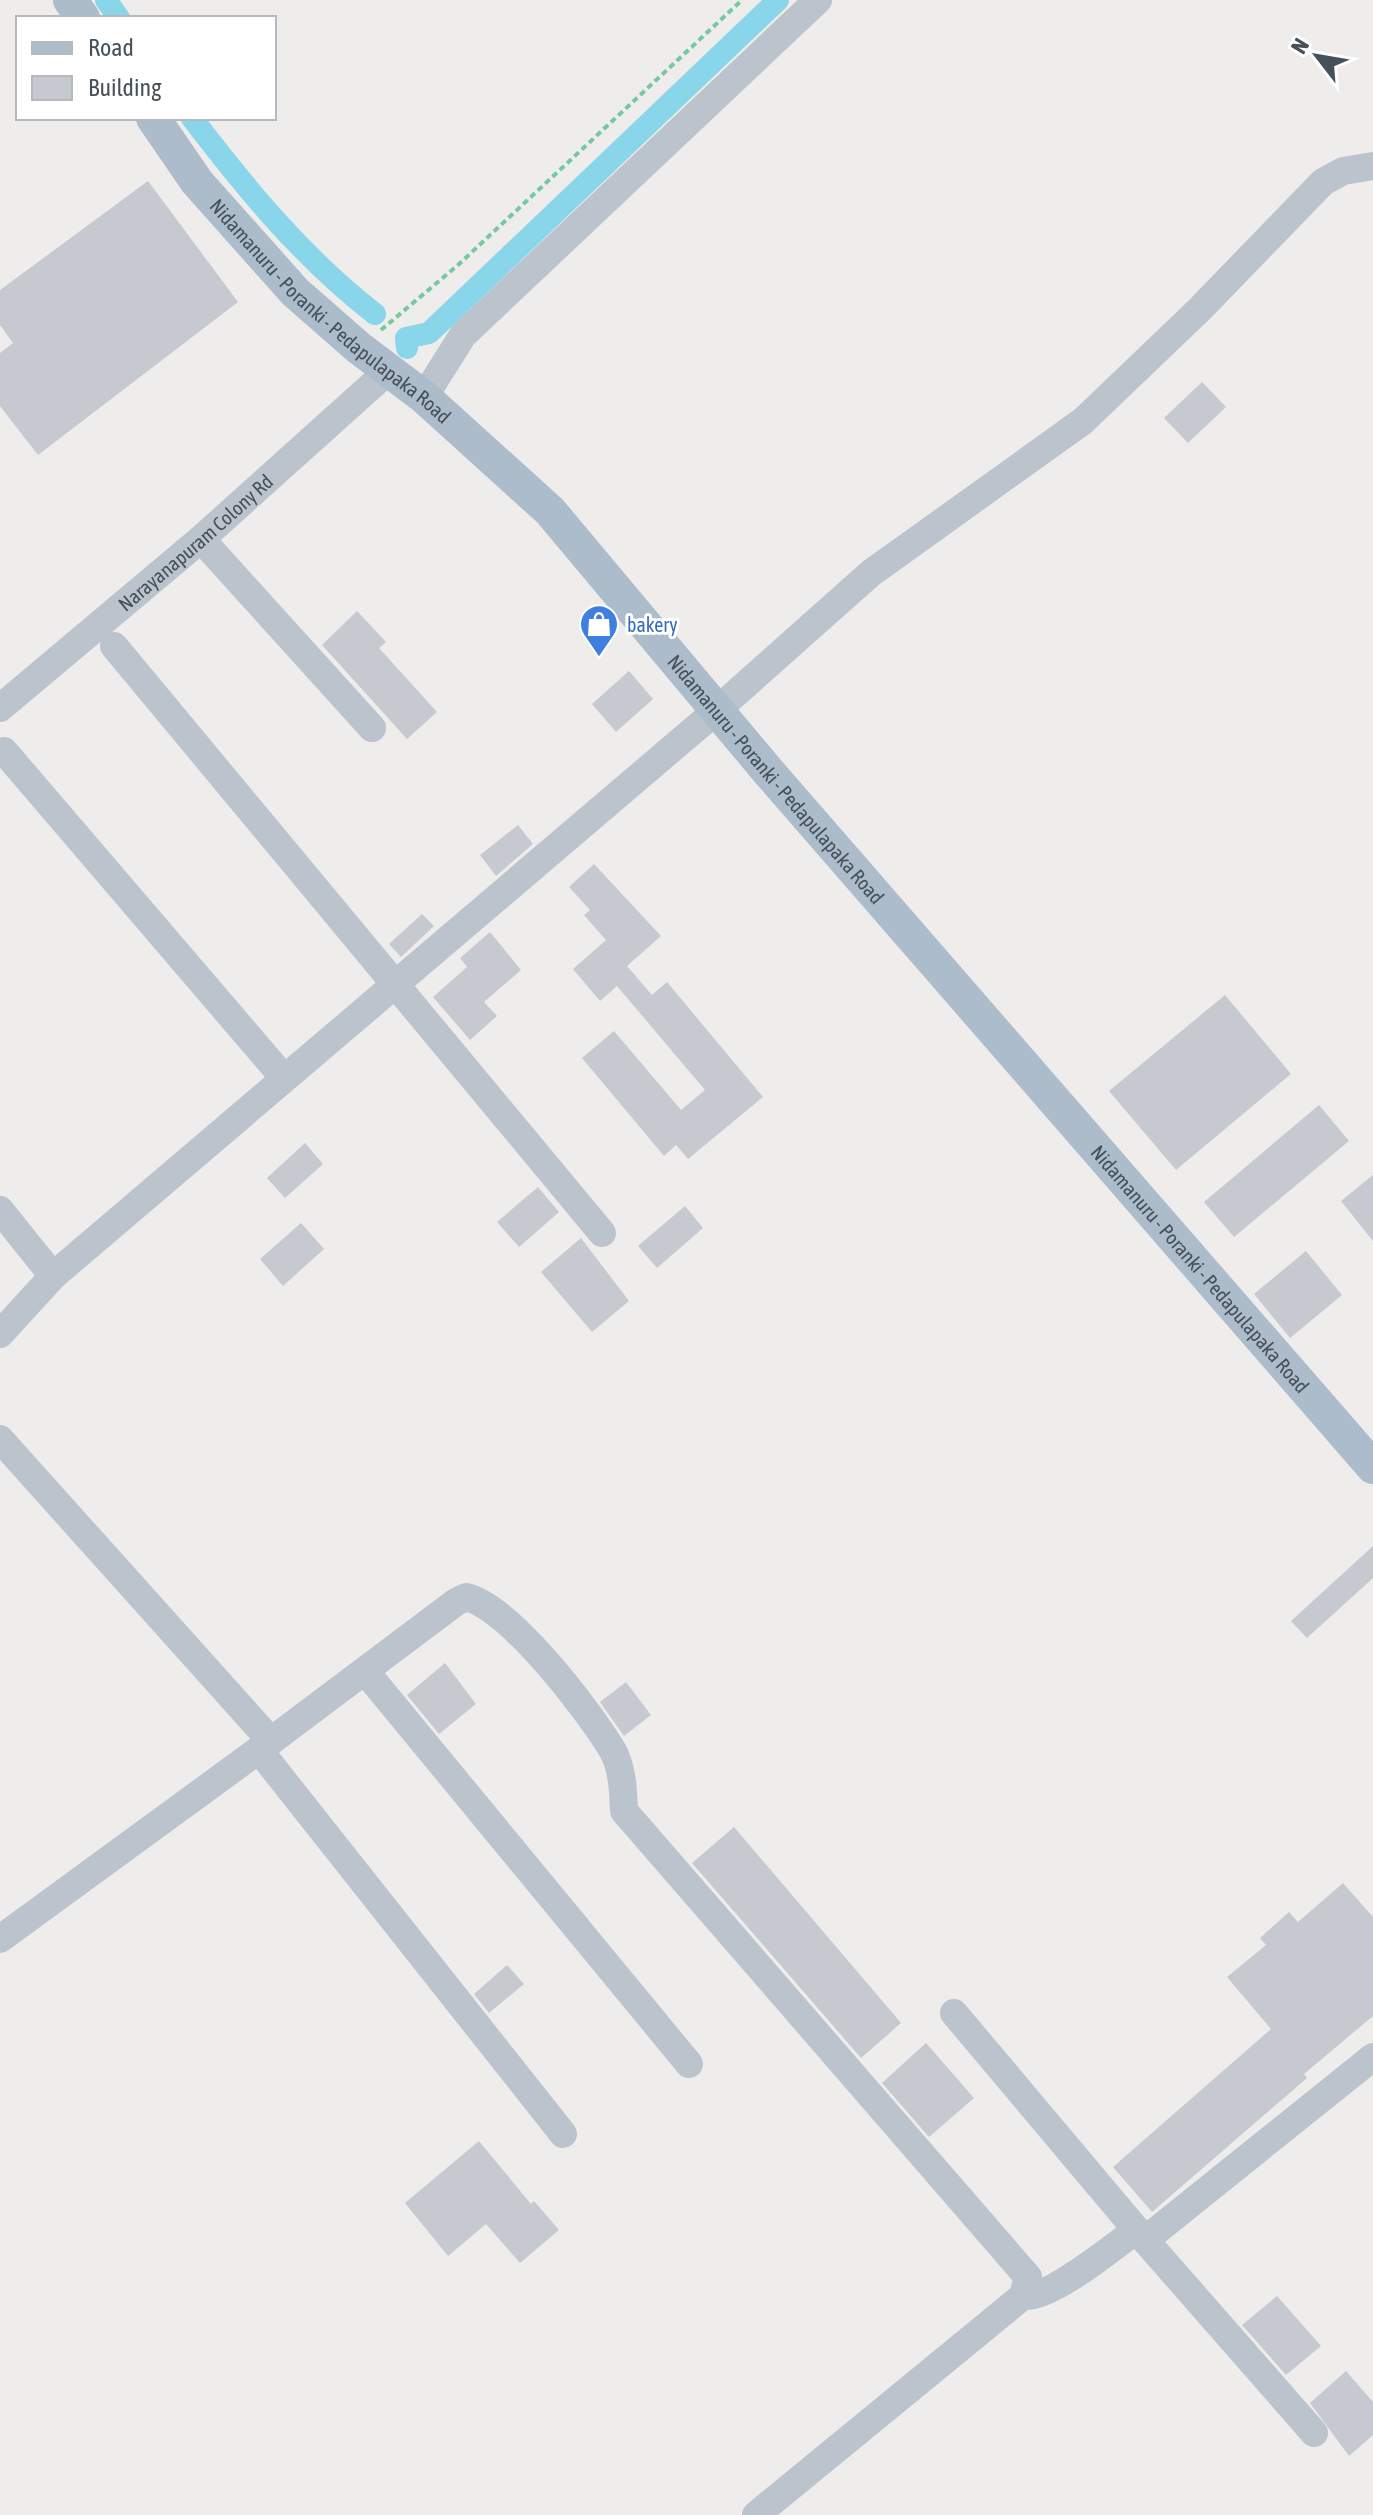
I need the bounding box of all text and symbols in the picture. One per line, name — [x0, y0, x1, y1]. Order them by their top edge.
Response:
legend — [16, 16, 276, 120]
north arrow — [1277, 16, 1357, 96]
text: N — [1285, 33, 1314, 58]
text: Road — [88, 34, 134, 61]
text: Building — [88, 74, 162, 101]
street label: Nidamanuru - Poranki - Pedapulapaka Road — [206, 194, 456, 427]
street label: Narayanapuram Colony Rd — [113, 469, 277, 615]
shop icon: bakery — [578, 603, 620, 658]
place label: bakery — [627, 613, 677, 636]
street label: Nidamanuru - Poranki - Pedapulapaka Road — [664, 650, 889, 908]
street label: Nidamanuru - Poranki - Pedapulapaka Road — [1087, 1140, 1314, 1397]

